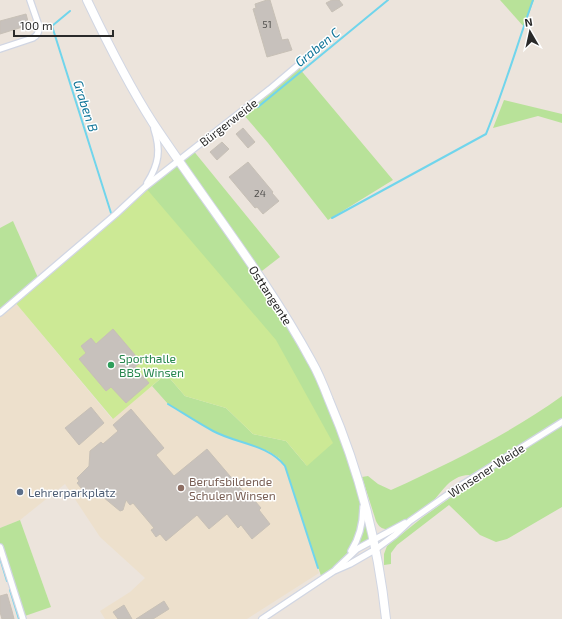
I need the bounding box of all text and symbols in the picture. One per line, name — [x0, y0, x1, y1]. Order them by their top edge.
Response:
scale bar — [14, 12, 113, 38]
north arrow — [510, 12, 550, 52]
text: N — [523, 15, 533, 29]
text: 100 m — [20, 18, 52, 32]
house number: 51 — [262, 18, 272, 30]
water label: Graben C — [291, 24, 343, 70]
water label: Graben B — [70, 78, 102, 134]
street label: Bürgerweide — [196, 95, 260, 149]
house number: 24 — [254, 187, 266, 199]
street label: Osttangente — [247, 263, 295, 327]
place label: Sporthalle BBS Winsen — [119, 351, 184, 379]
marker: Sporthalle BBS Winsen — [106, 360, 116, 370]
street label: Winsener Weide — [445, 440, 527, 500]
place label: Berufsbildende Schulen Winsen — [189, 474, 276, 502]
marker: Berufsbildende Schulen Winsen — [176, 483, 186, 493]
place label: Lehrerparkplatz — [28, 485, 116, 499]
marker: Lehrerparkplatz — [15, 487, 25, 497]

